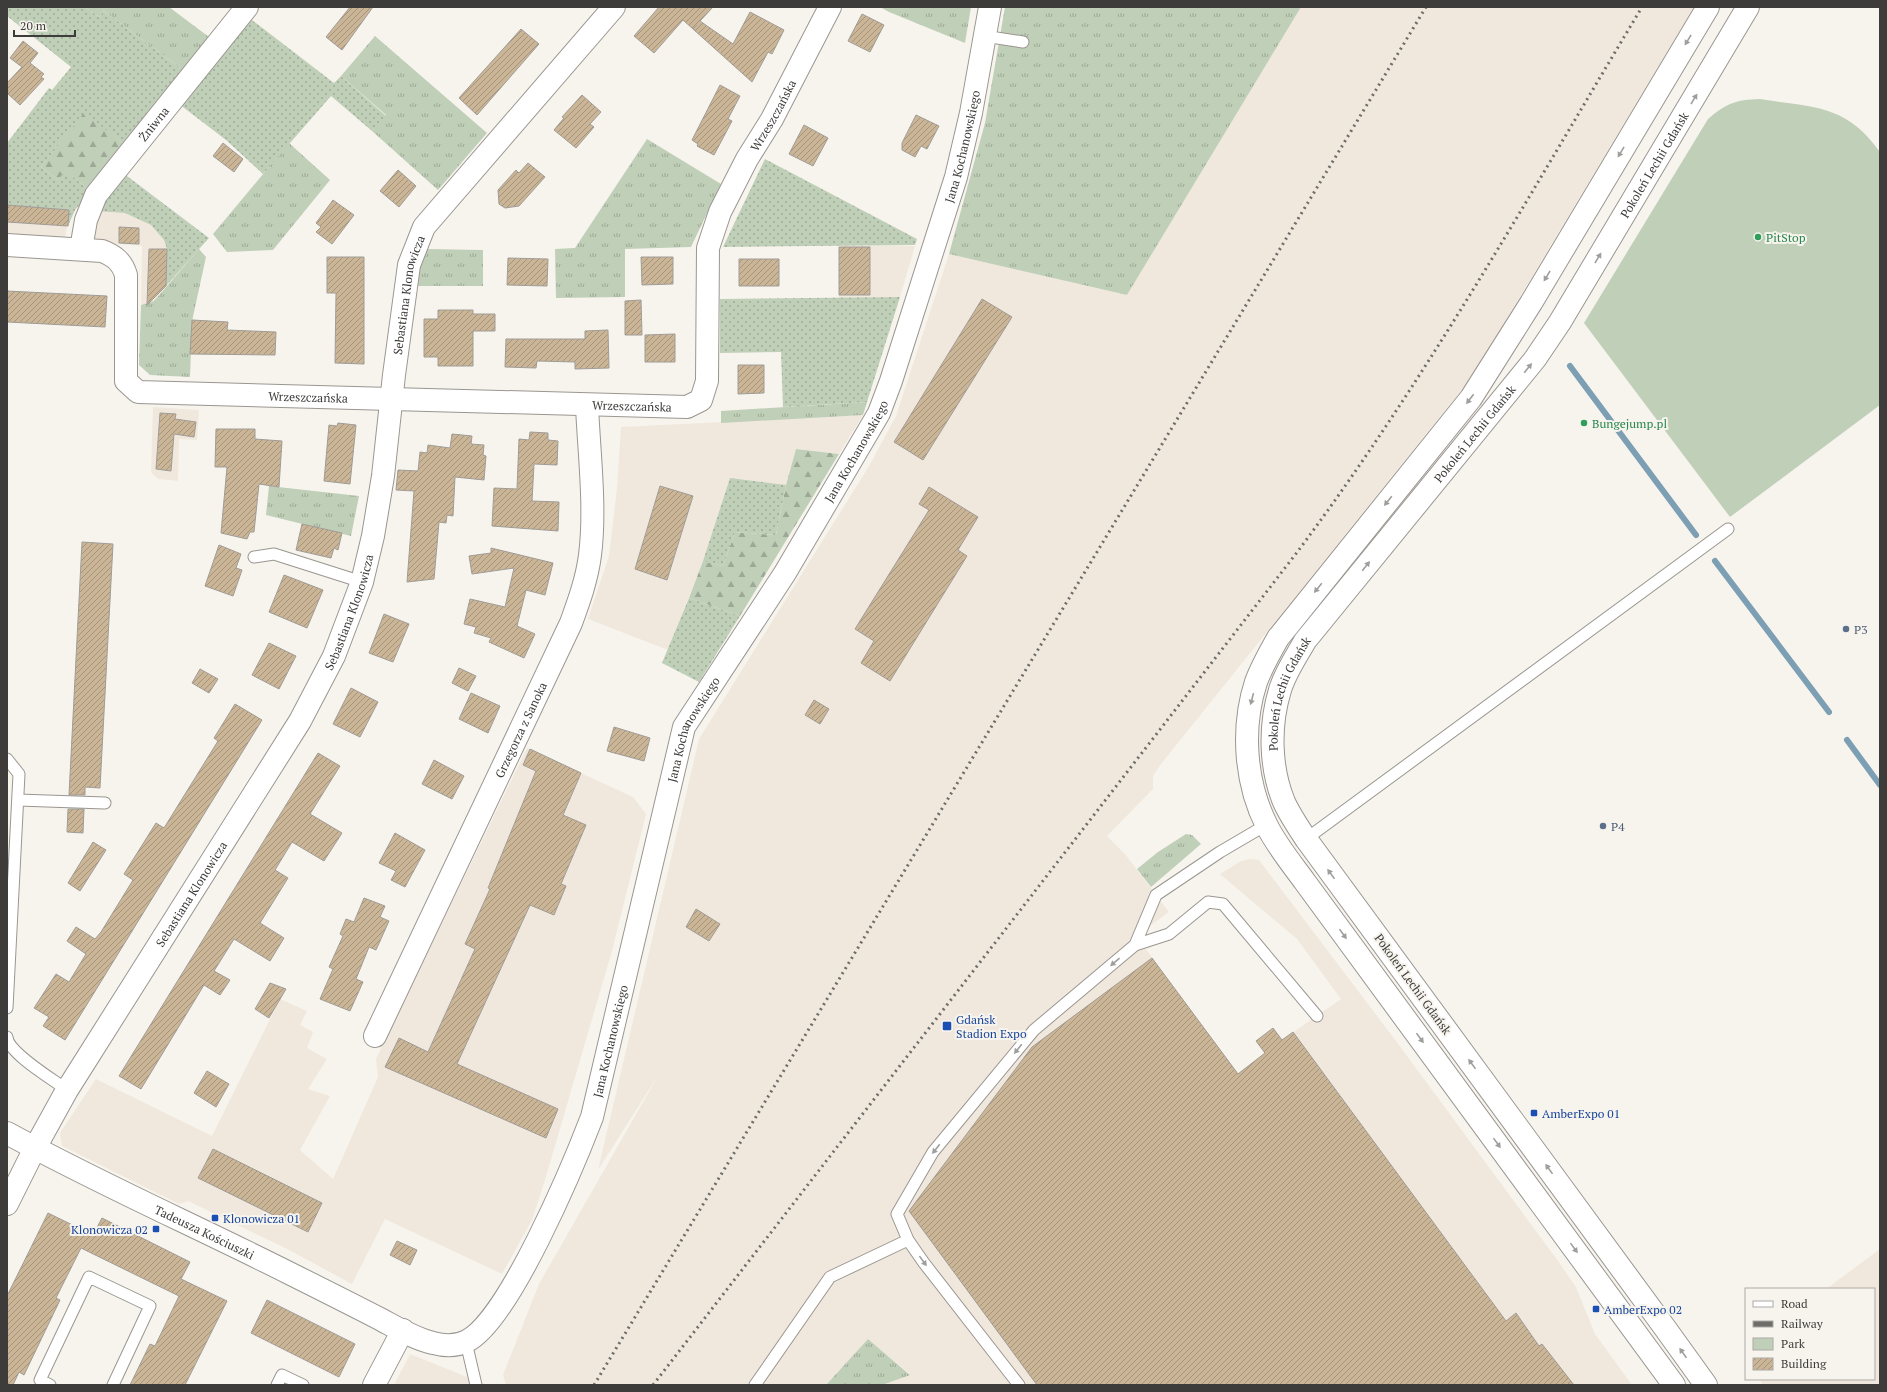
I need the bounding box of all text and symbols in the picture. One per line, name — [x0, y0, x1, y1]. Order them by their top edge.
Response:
scale bar — [14, 12, 75, 38]
text: 20 m — [20, 18, 47, 33]
one-way arrow — [1684, 35, 1692, 45]
street label: Wrzeszczańska — [747, 77, 799, 154]
street label: Jana Kochanowskiego — [941, 89, 983, 204]
one-way arrow — [1690, 93, 1697, 105]
street label: Żniwna — [135, 103, 172, 144]
street label: Pokoleń Lechii Gdańsk — [1616, 108, 1692, 220]
one-way arrow — [1618, 146, 1625, 158]
place label: PitStop — [1766, 230, 1806, 245]
marker: PitStop — [1753, 232, 1763, 242]
street label: Sebastiana Klonowicza — [389, 233, 428, 356]
one-way arrow — [1594, 253, 1602, 263]
one-way arrow — [1544, 270, 1551, 282]
one-way arrow — [1524, 362, 1532, 373]
street label: Pokoleń Lechii Gdańsk — [1430, 381, 1519, 485]
street label: Wrzeszczańska — [268, 388, 348, 405]
one-way arrow — [1466, 394, 1474, 405]
street label: Wrzeszczańska — [592, 397, 672, 414]
street label: Jana Kochanowskiego — [821, 398, 891, 505]
place label: Bungejump.pl — [1592, 416, 1667, 431]
marker: Bungejump.pl — [1579, 418, 1589, 428]
one-way arrow — [1384, 495, 1393, 506]
street label: Sebastiana Klonowicza — [321, 553, 376, 672]
one-way arrow — [1362, 561, 1371, 572]
one-way arrow — [1313, 583, 1322, 594]
place label: P3 — [1854, 622, 1868, 637]
marker: P3 — [1841, 624, 1851, 634]
street label: Pokoleń Lechii Gdańsk — [1265, 632, 1314, 751]
street label: Jana Kochanowskiego — [664, 673, 723, 784]
street label: Grzegorza z Sanoka — [491, 679, 549, 780]
one-way arrow — [1249, 693, 1255, 705]
place label: P4 — [1611, 819, 1625, 834]
marker: P4 — [1598, 821, 1608, 831]
street label: Sebastiana Klonowicza — [152, 838, 230, 949]
one-way arrow — [1327, 868, 1335, 879]
one-way arrow — [1339, 928, 1347, 939]
street label: Pokoleń Lechii Gdańsk — [1371, 931, 1455, 1038]
one-way arrow — [1109, 957, 1120, 966]
street label: Jana Kochanowskiego — [589, 983, 631, 1099]
place label: Gdańsk Stadion Expo — [956, 1012, 1027, 1041]
marker: Gdańsk Stadion Expo — [941, 1020, 953, 1032]
one-way arrow — [1416, 1033, 1424, 1044]
one-way arrow — [1014, 1043, 1023, 1054]
one-way arrow — [1467, 1059, 1476, 1070]
place label: AmberExpo 01 — [1542, 1106, 1620, 1121]
marker: AmberExpo 01 — [1529, 1108, 1539, 1118]
one-way arrow — [1493, 1138, 1501, 1148]
one-way arrow — [931, 1143, 940, 1154]
one-way arrow — [1545, 1164, 1553, 1174]
street label: Tadeusza Kościuszki — [152, 1201, 257, 1262]
place label: Klonowicza 01 — [223, 1211, 300, 1226]
marker: Klonowicza 01 — [210, 1213, 220, 1223]
place label: Klonowicza 02 — [71, 1222, 148, 1237]
marker: Klonowicza 02 — [151, 1224, 161, 1234]
one-way arrow — [1570, 1243, 1578, 1253]
one-way arrow — [919, 1256, 927, 1266]
legend — [1745, 1288, 1875, 1380]
text: Road — [1781, 1296, 1808, 1311]
place label: AmberExpo 02 — [1604, 1302, 1682, 1317]
marker: AmberExpo 02 — [1591, 1304, 1601, 1314]
text: Railway — [1781, 1316, 1824, 1331]
text: Park — [1781, 1336, 1806, 1351]
one-way arrow — [1679, 1348, 1687, 1358]
text: Building — [1781, 1356, 1827, 1371]

